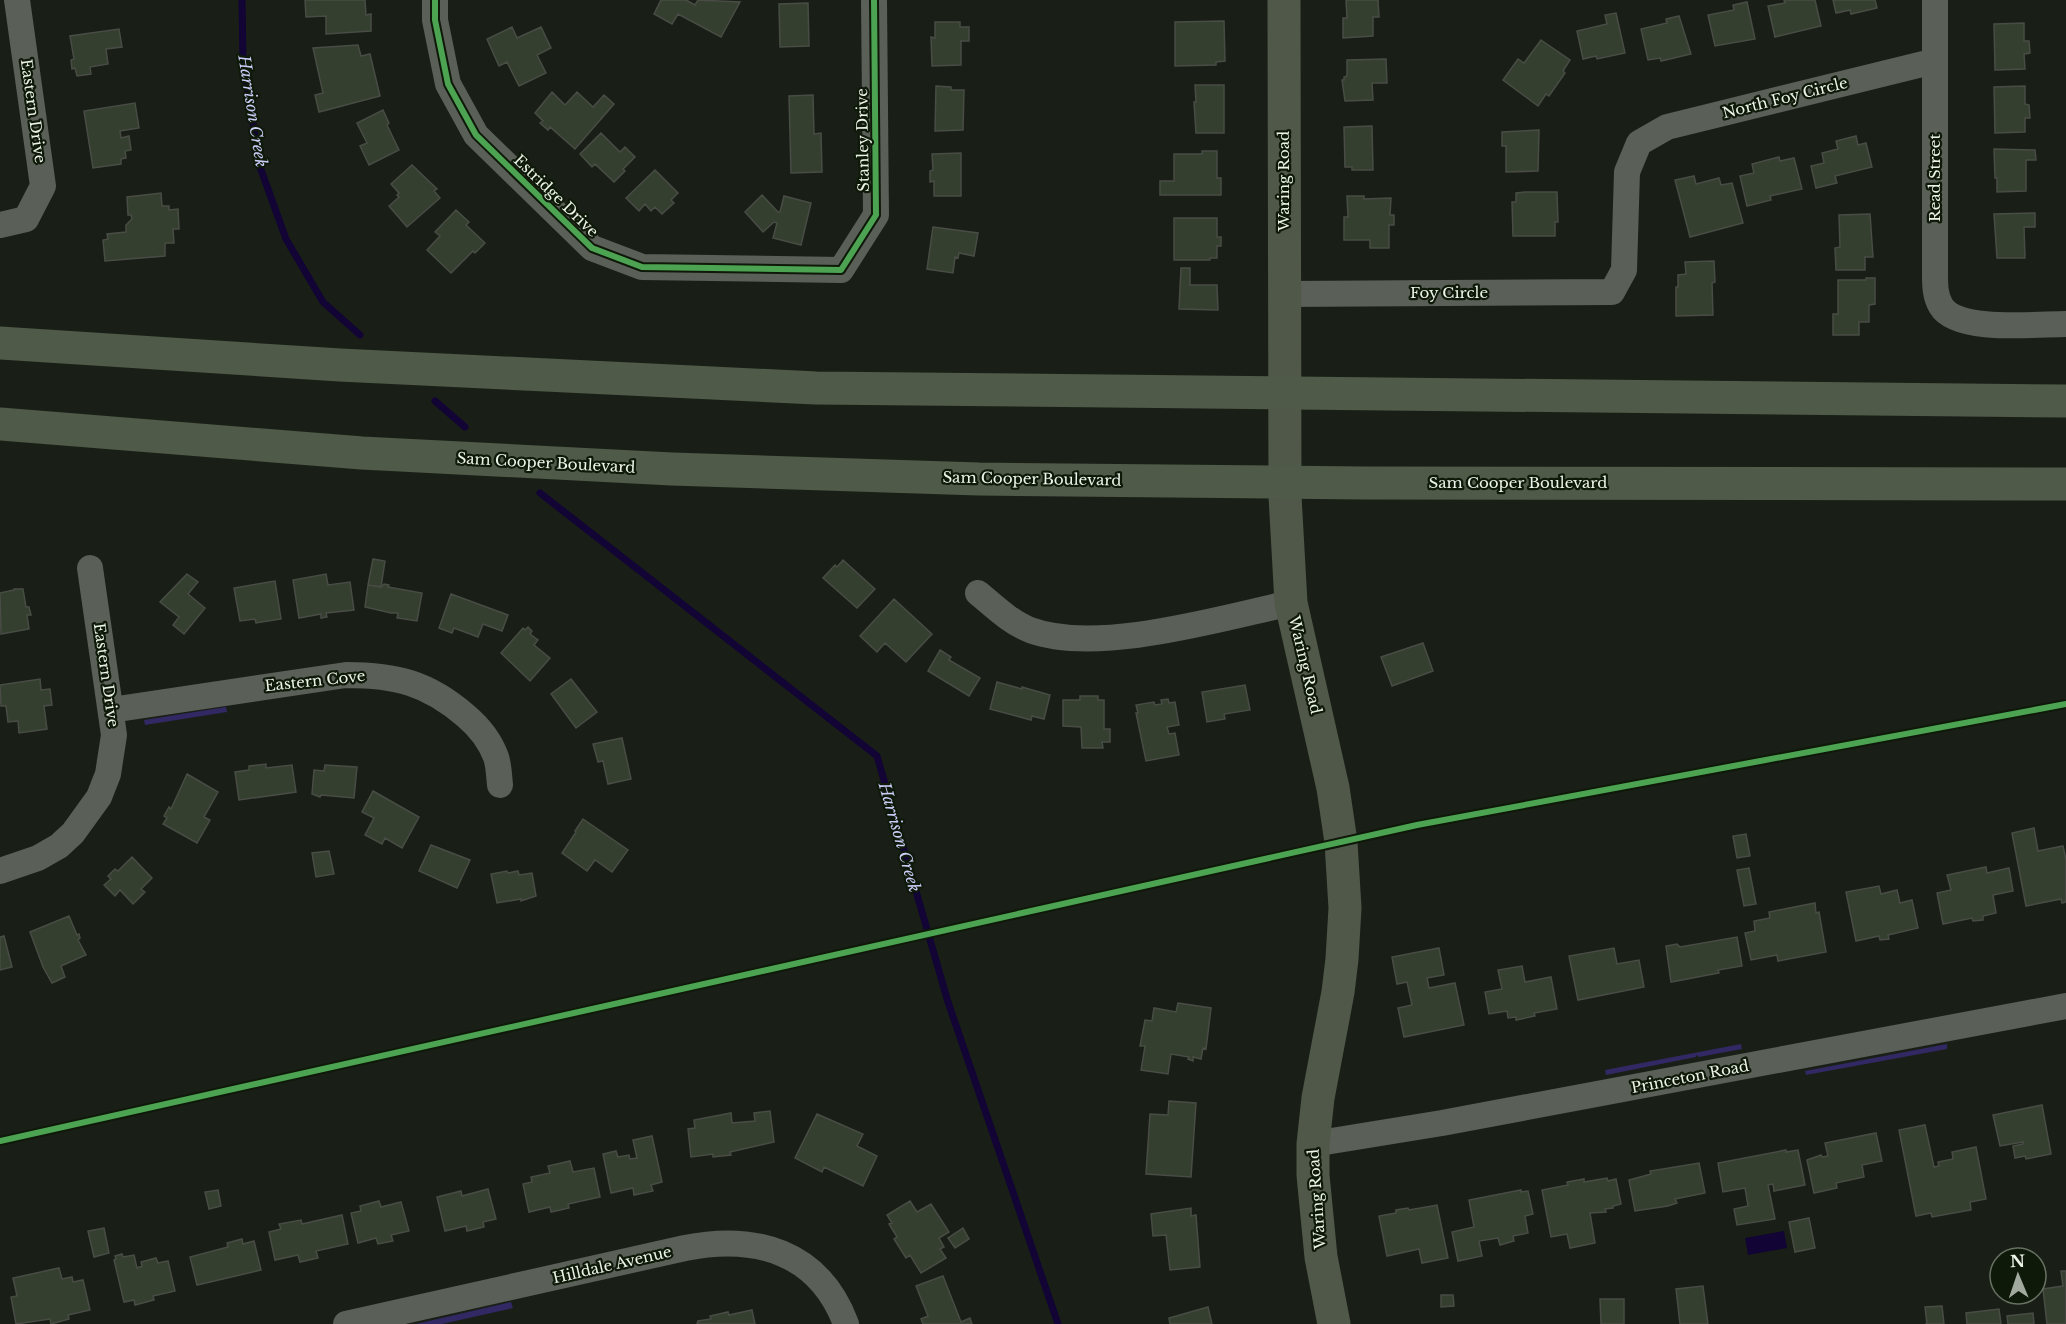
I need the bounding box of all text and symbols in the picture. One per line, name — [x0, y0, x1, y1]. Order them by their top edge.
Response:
water label: Harrison Creek — [234, 52, 272, 169]
street label: Eastern Drive — [17, 58, 50, 164]
street label: North Foy Circle — [1720, 73, 1849, 122]
street label: Stanley Drive — [852, 88, 873, 192]
street label: Waring Road — [1274, 131, 1293, 232]
street label: Read Street — [1925, 134, 1944, 222]
street label: Estridge Drive — [510, 150, 603, 241]
street label: Foy Circle — [1410, 283, 1488, 302]
street label: Sam Cooper Boulevard — [456, 448, 636, 477]
street label: Sam Cooper Boulevard — [942, 467, 1122, 490]
street label: Sam Cooper Boulevard — [1429, 473, 1607, 492]
street label: Waring Road — [1285, 613, 1326, 716]
street label: Eastern Drive — [90, 622, 123, 728]
street label: Eastern Cove — [264, 666, 366, 695]
water label: Harrison Creek — [874, 779, 925, 894]
street label: Princeton Road — [1629, 1056, 1750, 1097]
street label: Waring Road — [1304, 1148, 1330, 1251]
street label: Hilldale Avenue — [551, 1242, 673, 1287]
north arrow — [1988, 1246, 2048, 1306]
text: N — [2010, 1251, 2025, 1271]

